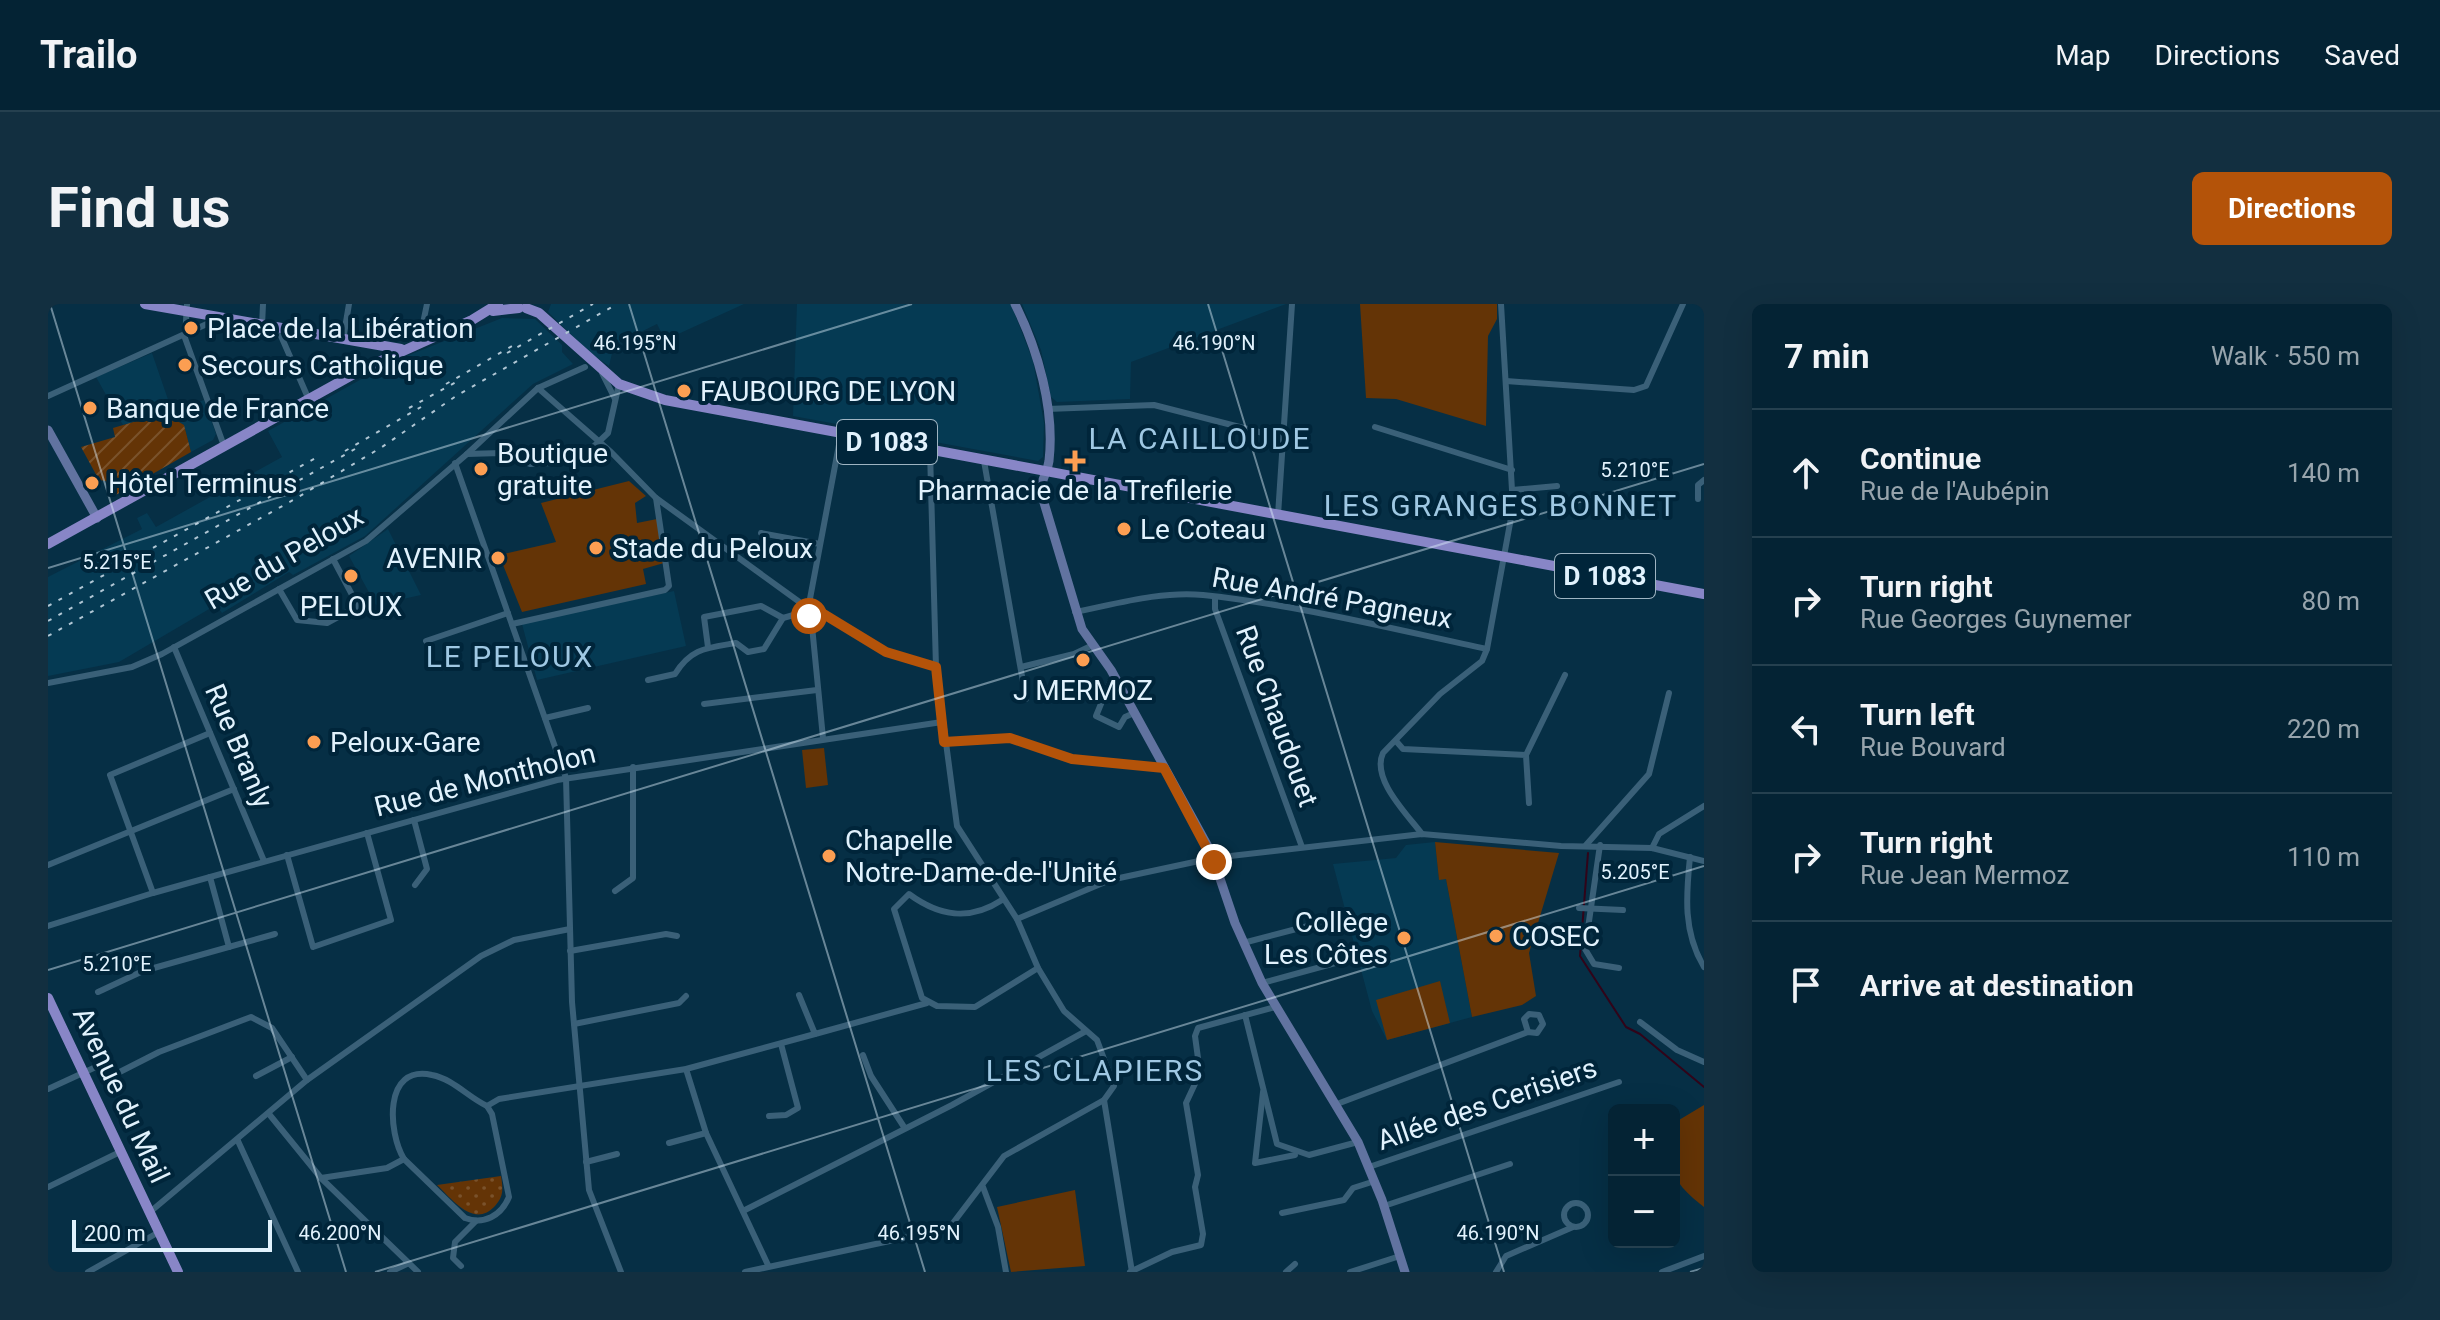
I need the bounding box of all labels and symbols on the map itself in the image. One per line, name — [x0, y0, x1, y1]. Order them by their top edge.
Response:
place label: Place de la Libération — [207, 312, 474, 345]
marker: Place de la Libération — [182, 319, 200, 337]
text: 46.195°N — [593, 331, 677, 355]
text: 46.190°N — [1172, 331, 1256, 355]
place label: Secours Catholique — [201, 349, 443, 382]
marker: Secours Catholique — [176, 356, 194, 374]
place label: FAUBOURG DE LYON — [700, 375, 956, 408]
marker: FAUBOURG DE LYON — [675, 382, 693, 400]
place label: Banque de France — [106, 392, 329, 425]
marker: Banque de France — [81, 399, 99, 417]
road number: D 1083 — [837, 420, 937, 464]
district label: LA CAILLOUDE — [1089, 421, 1311, 456]
place label: Boutique gratuite — [497, 437, 608, 502]
marker: Pharmacie de la Trefilerie — [1066, 452, 1084, 470]
text: 5.210°E — [1600, 458, 1670, 482]
marker: Boutique gratuite — [472, 460, 490, 478]
place label: Hôtel Terminus — [108, 467, 298, 500]
marker: Hôtel Terminus — [83, 474, 101, 492]
place label: Pharmacie de la Trefilerie — [918, 474, 1232, 507]
district label: LES GRANGES BONNET — [1324, 488, 1678, 523]
street label: Rue du Peloux — [199, 499, 369, 617]
place label: Le Coteau — [1140, 513, 1266, 546]
marker: Le Coteau — [1115, 520, 1133, 538]
place label: Stade du Peloux — [612, 532, 813, 565]
marker: Stade du Peloux — [587, 539, 605, 557]
place label: AVENIR — [386, 542, 482, 575]
marker: AVENIR — [489, 549, 507, 567]
text: 5.215°E — [82, 550, 152, 574]
road number: D 1083 — [1555, 554, 1655, 598]
street label: Rue André Pagneux — [1209, 561, 1455, 635]
marker: PELOUX — [342, 567, 360, 585]
place label: PELOUX — [300, 590, 402, 623]
route start — [791, 598, 827, 634]
street label: Rue Chaudouet — [1229, 621, 1325, 811]
district label: LE PELOUX — [426, 639, 594, 674]
marker: J MERMOZ — [1074, 651, 1092, 669]
place label: J MERMOZ — [1013, 674, 1153, 707]
street label: Rue Branly — [198, 679, 280, 813]
place label: Peloux-Gare — [330, 726, 481, 759]
marker: Peloux-Gare — [305, 733, 323, 751]
street label: Rue de Montholon — [371, 737, 599, 823]
place label: Chapelle Notre-Dame-de-l'Unité — [845, 824, 1117, 889]
route end — [1196, 844, 1232, 880]
marker: Chapelle Notre-Dame-de-l'Unité — [820, 847, 838, 865]
text: 5.205°E — [1600, 860, 1670, 884]
place label: Collège Les Côtes — [1264, 906, 1388, 971]
place label: COSEC — [1512, 920, 1600, 953]
marker: COSEC — [1487, 927, 1505, 945]
marker: Collège Les Côtes — [1395, 929, 1413, 947]
text: 5.210°E — [82, 952, 152, 976]
street label: Avenue du Mail — [66, 1002, 176, 1188]
street label: Allée des Cerisiers — [1373, 1051, 1601, 1157]
district label: LES CLAPIERS — [986, 1053, 1204, 1088]
scale bar — [72, 1216, 272, 1252]
text: 46.200°N — [298, 1221, 382, 1245]
text: 46.195°N — [877, 1221, 961, 1245]
text: 46.190°N — [1456, 1221, 1540, 1245]

